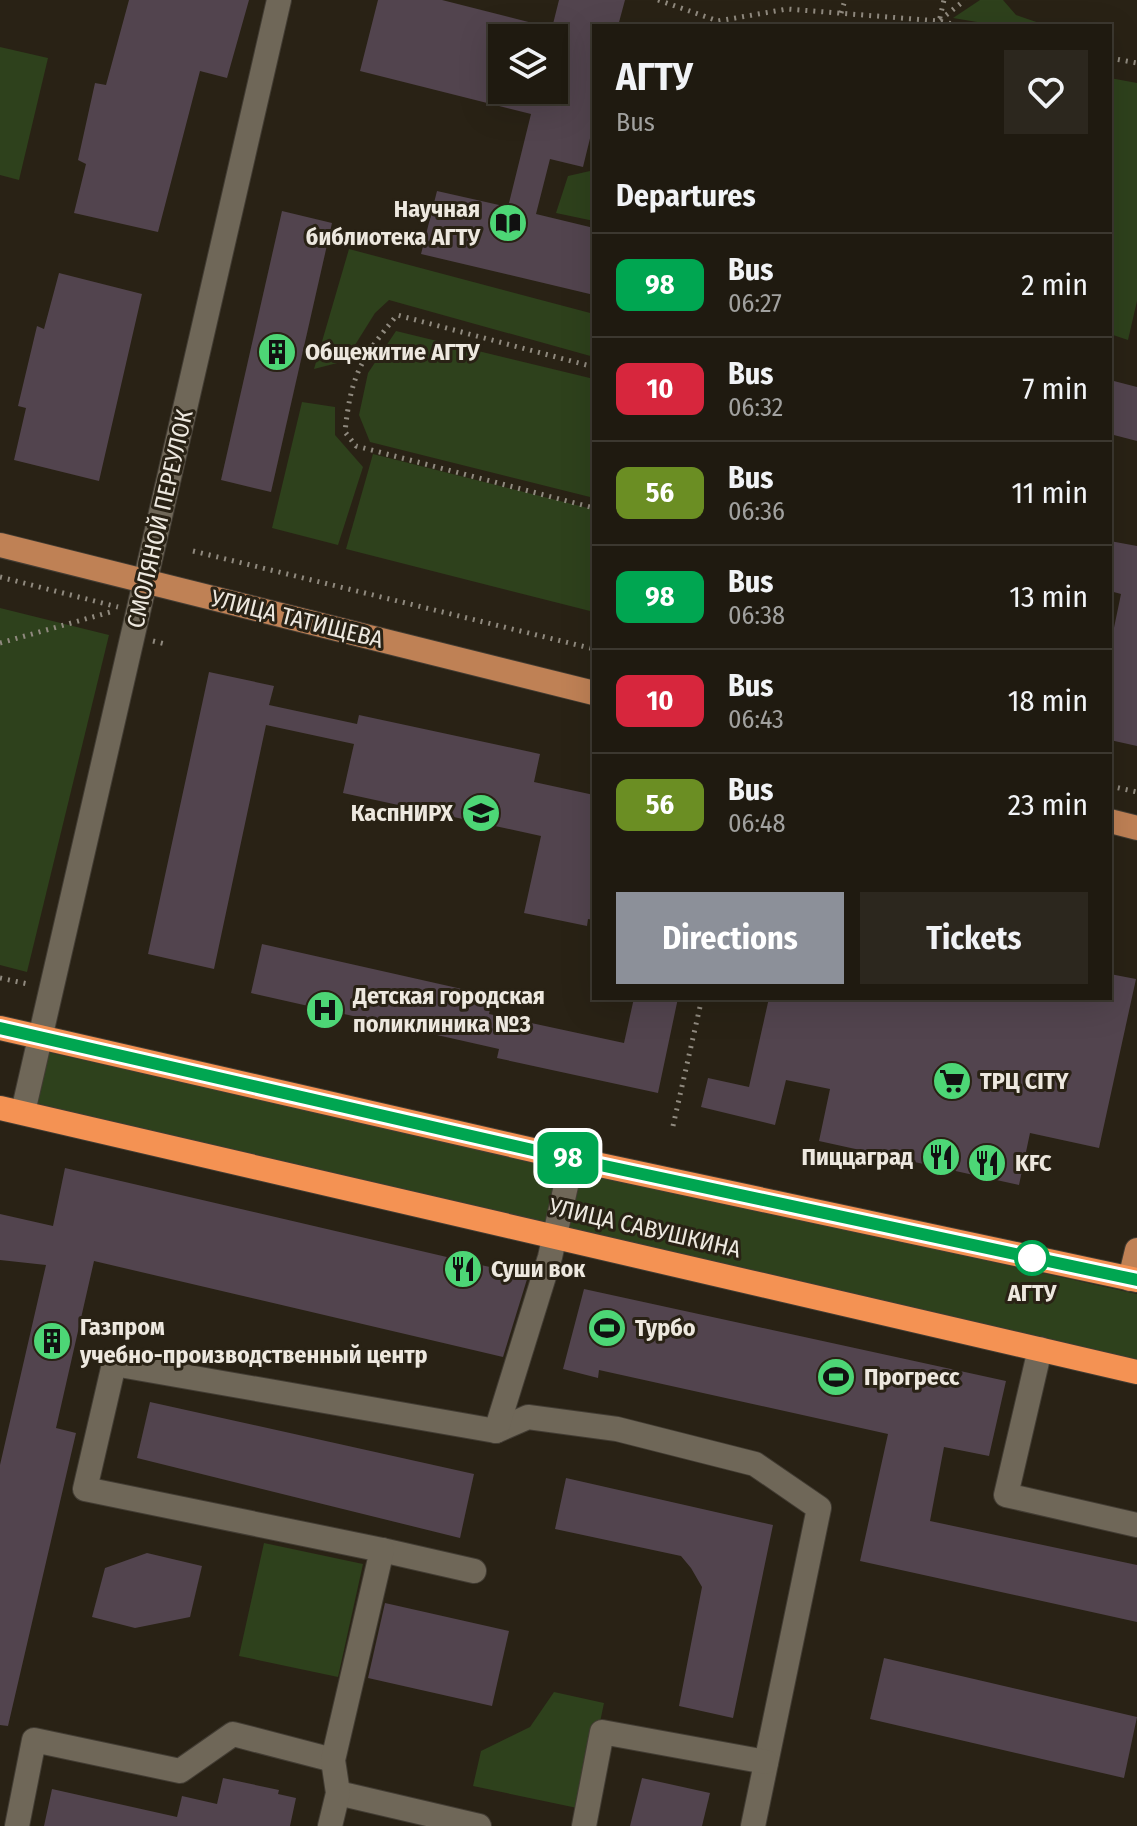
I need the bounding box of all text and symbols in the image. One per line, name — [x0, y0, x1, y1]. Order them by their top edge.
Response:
map controls — [488, 24, 568, 104]
button: layers — [488, 24, 568, 104]
button: heart — [1004, 50, 1088, 134]
text: АГТУ — [616, 54, 693, 100]
text: Bus — [616, 107, 655, 138]
text: Departures — [616, 178, 756, 214]
place label: Научная библиотека АГТУ — [306, 195, 481, 251]
library icon: Научная библиотека АГТУ — [487, 202, 529, 244]
text: Bus — [728, 252, 773, 288]
text: 2 min — [1021, 267, 1088, 303]
text: 98 — [645, 268, 675, 301]
text: 06:27 — [728, 288, 782, 319]
building icon: Общежитие АГТУ — [256, 331, 298, 373]
place label: Общежитие АГТУ — [305, 338, 481, 366]
text: Bus — [728, 356, 773, 392]
text: 7 min — [1022, 371, 1088, 407]
text: 10 — [646, 372, 674, 405]
text: 06:32 — [728, 392, 783, 423]
street label: СМОЛЯНОЙ ПЕРЕУЛОК — [121, 407, 199, 631]
text: Bus — [728, 460, 773, 496]
text: 11 min — [1012, 475, 1088, 511]
text: 56 — [646, 476, 674, 509]
text: 06:36 — [728, 496, 785, 527]
text: Bus — [728, 564, 773, 600]
text: 13 min — [1009, 579, 1088, 615]
text: 98 — [645, 580, 675, 613]
street label: УЛИЦА ТАТИЩЕВА — [207, 584, 386, 654]
text: 06:38 — [728, 600, 785, 631]
text: Bus — [728, 668, 773, 704]
text: 18 min — [1008, 683, 1088, 719]
text: 10 — [646, 684, 674, 717]
text: 06:43 — [728, 704, 784, 735]
text: Bus — [728, 772, 773, 808]
text: 23 min — [1008, 787, 1088, 823]
text: 56 — [646, 788, 674, 821]
school or university icon: КаспНИРХ — [460, 792, 502, 834]
place label: КаспНИРХ — [351, 799, 453, 827]
text: 06:48 — [728, 808, 785, 839]
button: Directions — [616, 892, 844, 984]
button: Tickets — [860, 892, 1088, 984]
place label: Детская городская поликлиника №3 — [352, 982, 545, 1038]
hospital icon: Детская городская поликлиника №3 — [304, 989, 346, 1031]
supermarket icon: ТРЦ CITY — [931, 1060, 973, 1102]
place label: ТРЦ CITY — [980, 1067, 1070, 1095]
line badge: 98 — [532, 1132, 604, 1184]
restaurant icon: Пиццаград — [920, 1136, 962, 1178]
text: 98 — [553, 1141, 583, 1174]
restaurant icon: KFC — [966, 1142, 1008, 1184]
place label: Пиццаград — [801, 1143, 913, 1171]
place label: KFC — [1015, 1149, 1052, 1177]
street label: УЛИЦА САВУШКИНА — [545, 1192, 744, 1264]
marker: АГТУ — [1015, 1241, 1049, 1275]
restaurant icon: Суши вок — [442, 1248, 484, 1290]
place label: Суши вок — [491, 1255, 586, 1283]
place label: АГТУ — [1007, 1279, 1058, 1307]
sports icon: Турбо — [586, 1307, 628, 1349]
place label: Газпром учебно-производственный центр — [79, 1313, 428, 1369]
place label: Турбо — [635, 1314, 696, 1342]
building icon: Газпром учебно-производственный центр — [31, 1320, 73, 1362]
sports icon: Прогресс — [815, 1356, 857, 1398]
place label: Прогресс — [864, 1363, 960, 1391]

